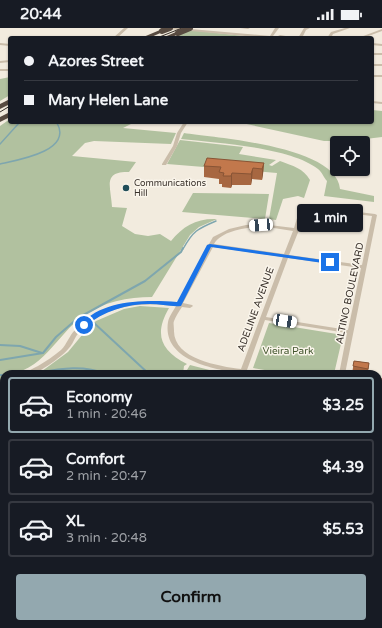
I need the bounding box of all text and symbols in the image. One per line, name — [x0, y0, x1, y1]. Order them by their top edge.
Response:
text: 20:44 — [20, 5, 62, 23]
text: Azores Street — [48, 52, 144, 70]
text: Mary Helen Lane — [48, 91, 168, 109]
map controls — [330, 136, 370, 176]
button: locate — [330, 136, 370, 176]
place label: Communications Hill — [134, 178, 206, 199]
marker: Communications Hill — [121, 183, 131, 193]
callout: 1 min — [297, 204, 363, 232]
text: 1 min — [313, 210, 347, 226]
car — [249, 218, 273, 232]
street label: ALTINO BOULEVARD — [333, 241, 367, 345]
route end — [321, 253, 339, 271]
street label: ADELINE AVENUE — [235, 265, 277, 353]
car — [272, 313, 298, 329]
route start — [75, 316, 93, 334]
park label: Vieira Park — [263, 345, 314, 357]
icon: car — [18, 387, 54, 423]
text: Economy — [66, 388, 132, 406]
text: $3.25 — [323, 396, 364, 414]
text: 1 min · 20:46 — [66, 406, 147, 422]
icon: car — [18, 449, 54, 485]
text: Comfort — [66, 450, 125, 468]
text: $4.39 — [323, 458, 364, 476]
text: 2 min · 20:47 — [66, 468, 147, 484]
icon: car — [18, 511, 54, 547]
text: XL — [66, 512, 85, 530]
text: $5.53 — [323, 520, 364, 538]
text: 3 min · 20:48 — [66, 530, 147, 546]
button: Confirm — [16, 574, 366, 620]

